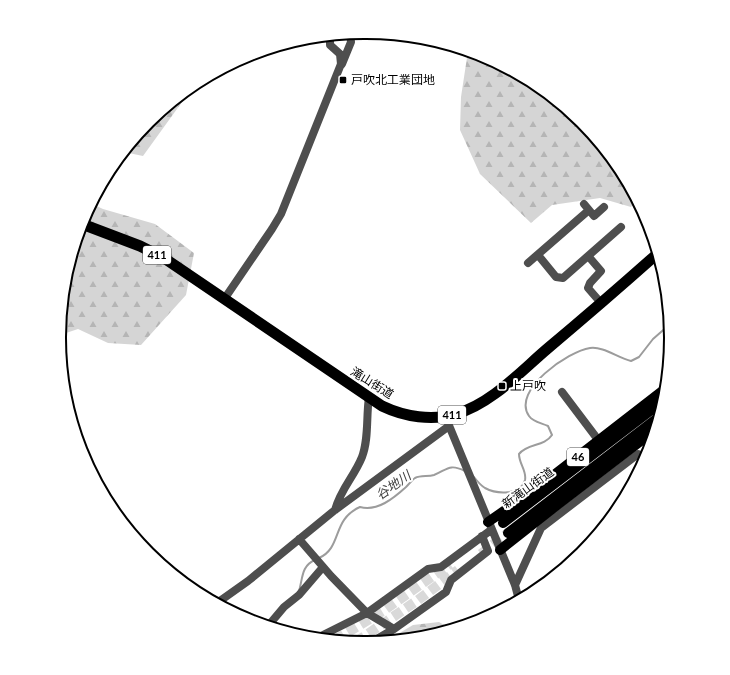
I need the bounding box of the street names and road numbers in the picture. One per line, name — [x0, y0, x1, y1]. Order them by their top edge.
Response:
road number: 411 — [143, 246, 171, 264]
street label: 滝山街道 — [348, 363, 397, 402]
road number: 411 — [438, 406, 466, 424]
road number: 46 — [567, 448, 589, 466]
street label: 新滝山街道 — [499, 464, 556, 511]

